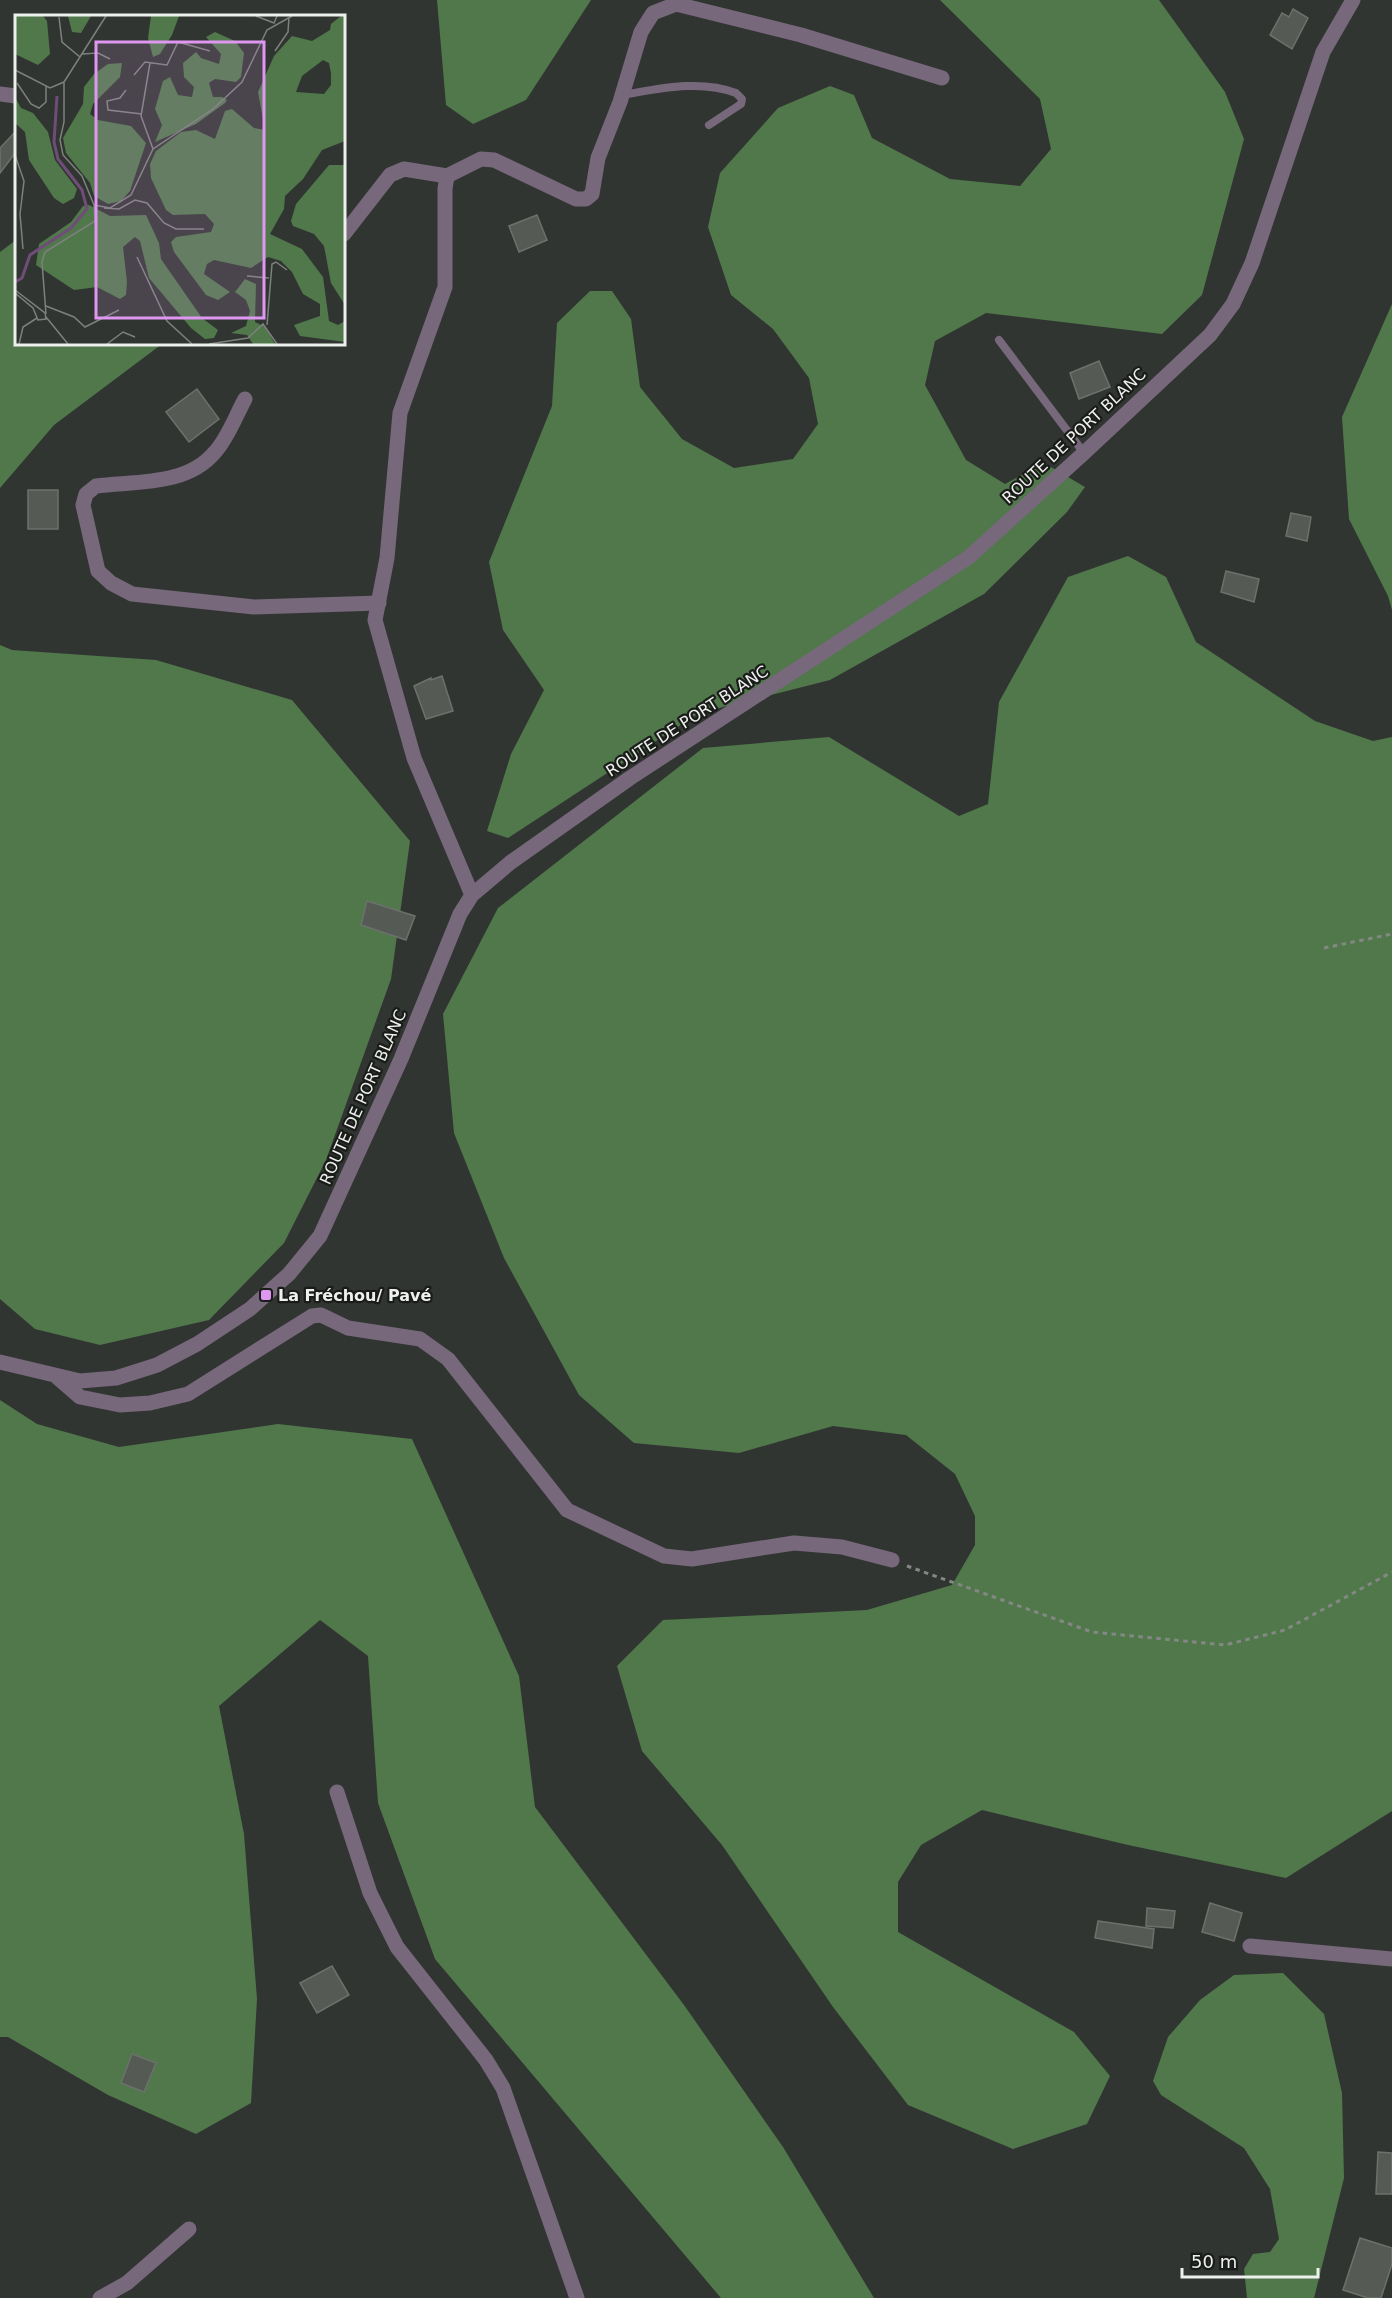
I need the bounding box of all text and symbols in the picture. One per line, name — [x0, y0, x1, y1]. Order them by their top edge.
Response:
inset map — [15, 15, 345, 345]
street label: ROUTE DE PORT BLANC — [998, 364, 1150, 508]
street label: ROUTE DE PORT BLANC — [602, 661, 772, 781]
street label: ROUTE DE PORT BLANC — [316, 1007, 410, 1187]
place label: La Fréchou/ Pavé — [278, 1286, 431, 1305]
marker: La Fréchou/ Pavé — [259, 1288, 273, 1302]
scale bar — [1182, 2241, 1318, 2279]
text: 50 m — [1191, 2251, 1237, 2272]

